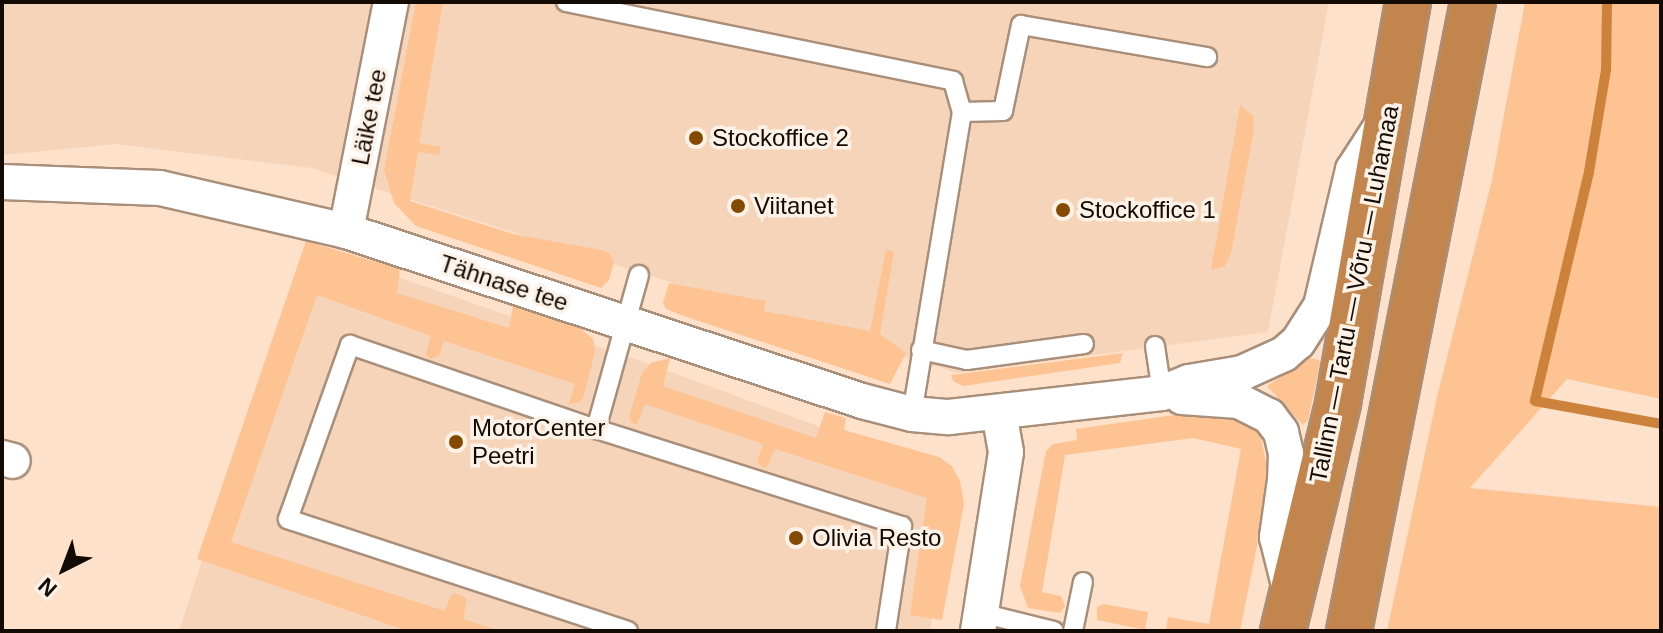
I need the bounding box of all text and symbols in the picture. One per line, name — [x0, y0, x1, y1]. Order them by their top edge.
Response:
street label: Läike tee — [346, 66, 392, 168]
street label: Tallinn — Tartu — Võru — Luhamaa — [1303, 103, 1405, 485]
place label: Stockoffice 2 — [712, 124, 849, 152]
marker: Stockoffice 2 — [687, 129, 705, 147]
place label: Viitanet — [754, 192, 834, 220]
place label: Stockoffice 1 — [1079, 196, 1216, 224]
marker: Viitanet — [729, 197, 747, 215]
marker: Stockoffice 1 — [1054, 201, 1072, 219]
street label: Tähnase tee — [436, 249, 572, 317]
place label: MotorCenter Peetri — [472, 414, 605, 470]
marker: MotorCenter Peetri — [447, 433, 465, 451]
place label: Olivia Resto — [812, 524, 941, 552]
north arrow — [24, 529, 104, 609]
marker: Olivia Resto — [787, 529, 805, 547]
text: N — [33, 573, 62, 602]

